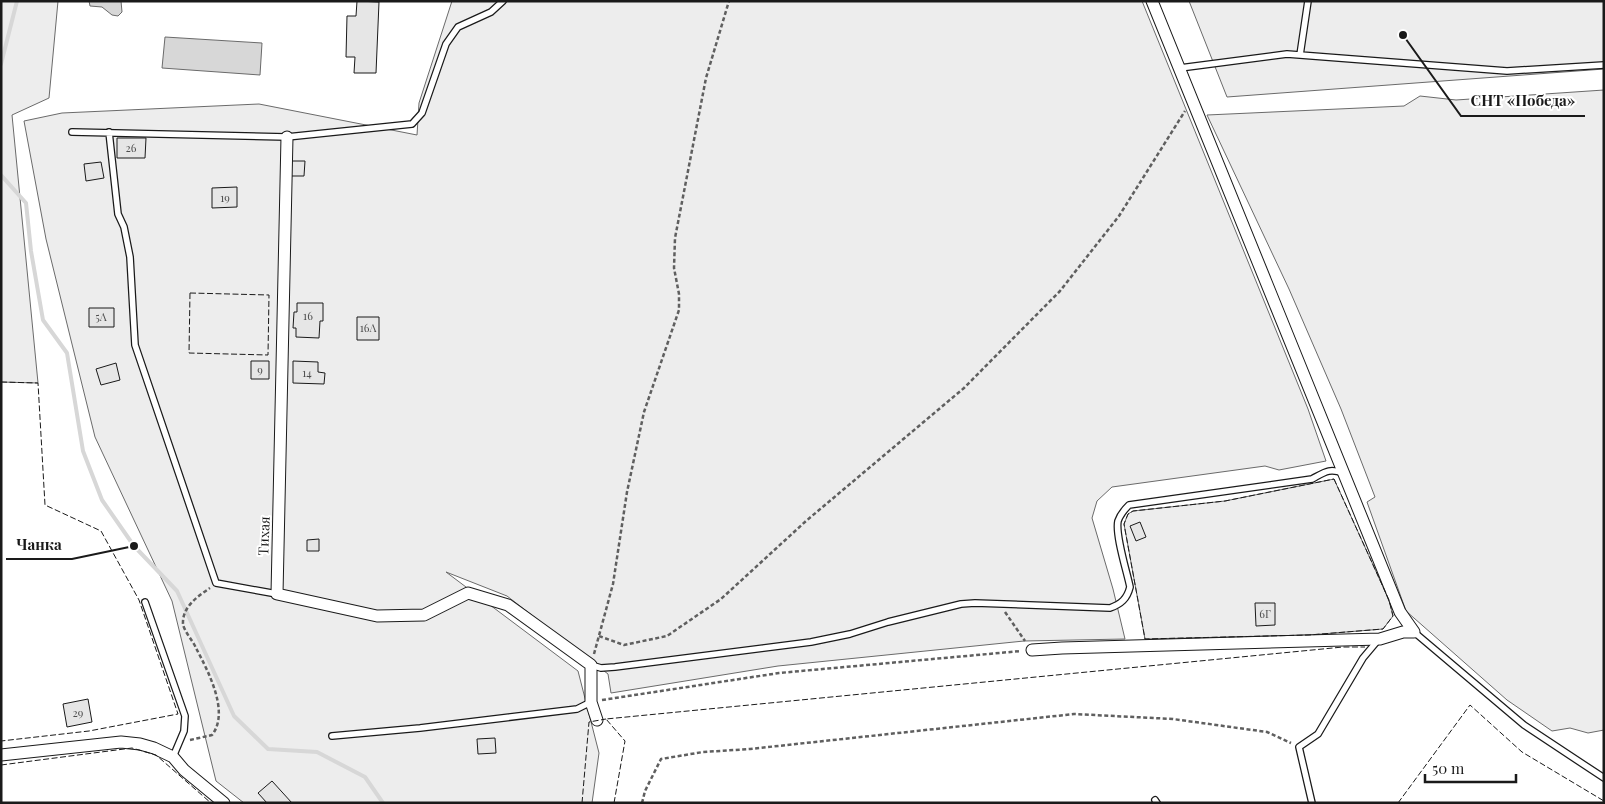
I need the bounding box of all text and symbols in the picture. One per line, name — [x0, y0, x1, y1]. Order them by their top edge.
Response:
callout: СНТ «Победа» — [1461, 86, 1585, 116]
text: СНТ «Победа» — [1471, 90, 1576, 110]
house number: 26 — [126, 140, 137, 155]
house number: 19 — [220, 190, 230, 205]
house number: 16 — [303, 308, 313, 323]
house number: 5А — [95, 309, 107, 324]
house number: 16А — [360, 320, 376, 335]
house number: 9 — [257, 362, 263, 377]
house number: 14 — [302, 365, 312, 380]
street label: Тихая — [253, 516, 274, 556]
callout: Чанка — [6, 529, 72, 559]
text: Чанка — [16, 534, 62, 554]
house number: 6Г — [1259, 606, 1271, 621]
house number: 29 — [73, 705, 84, 720]
scale bar — [1425, 752, 1516, 784]
text: 50 m — [1432, 758, 1465, 778]

